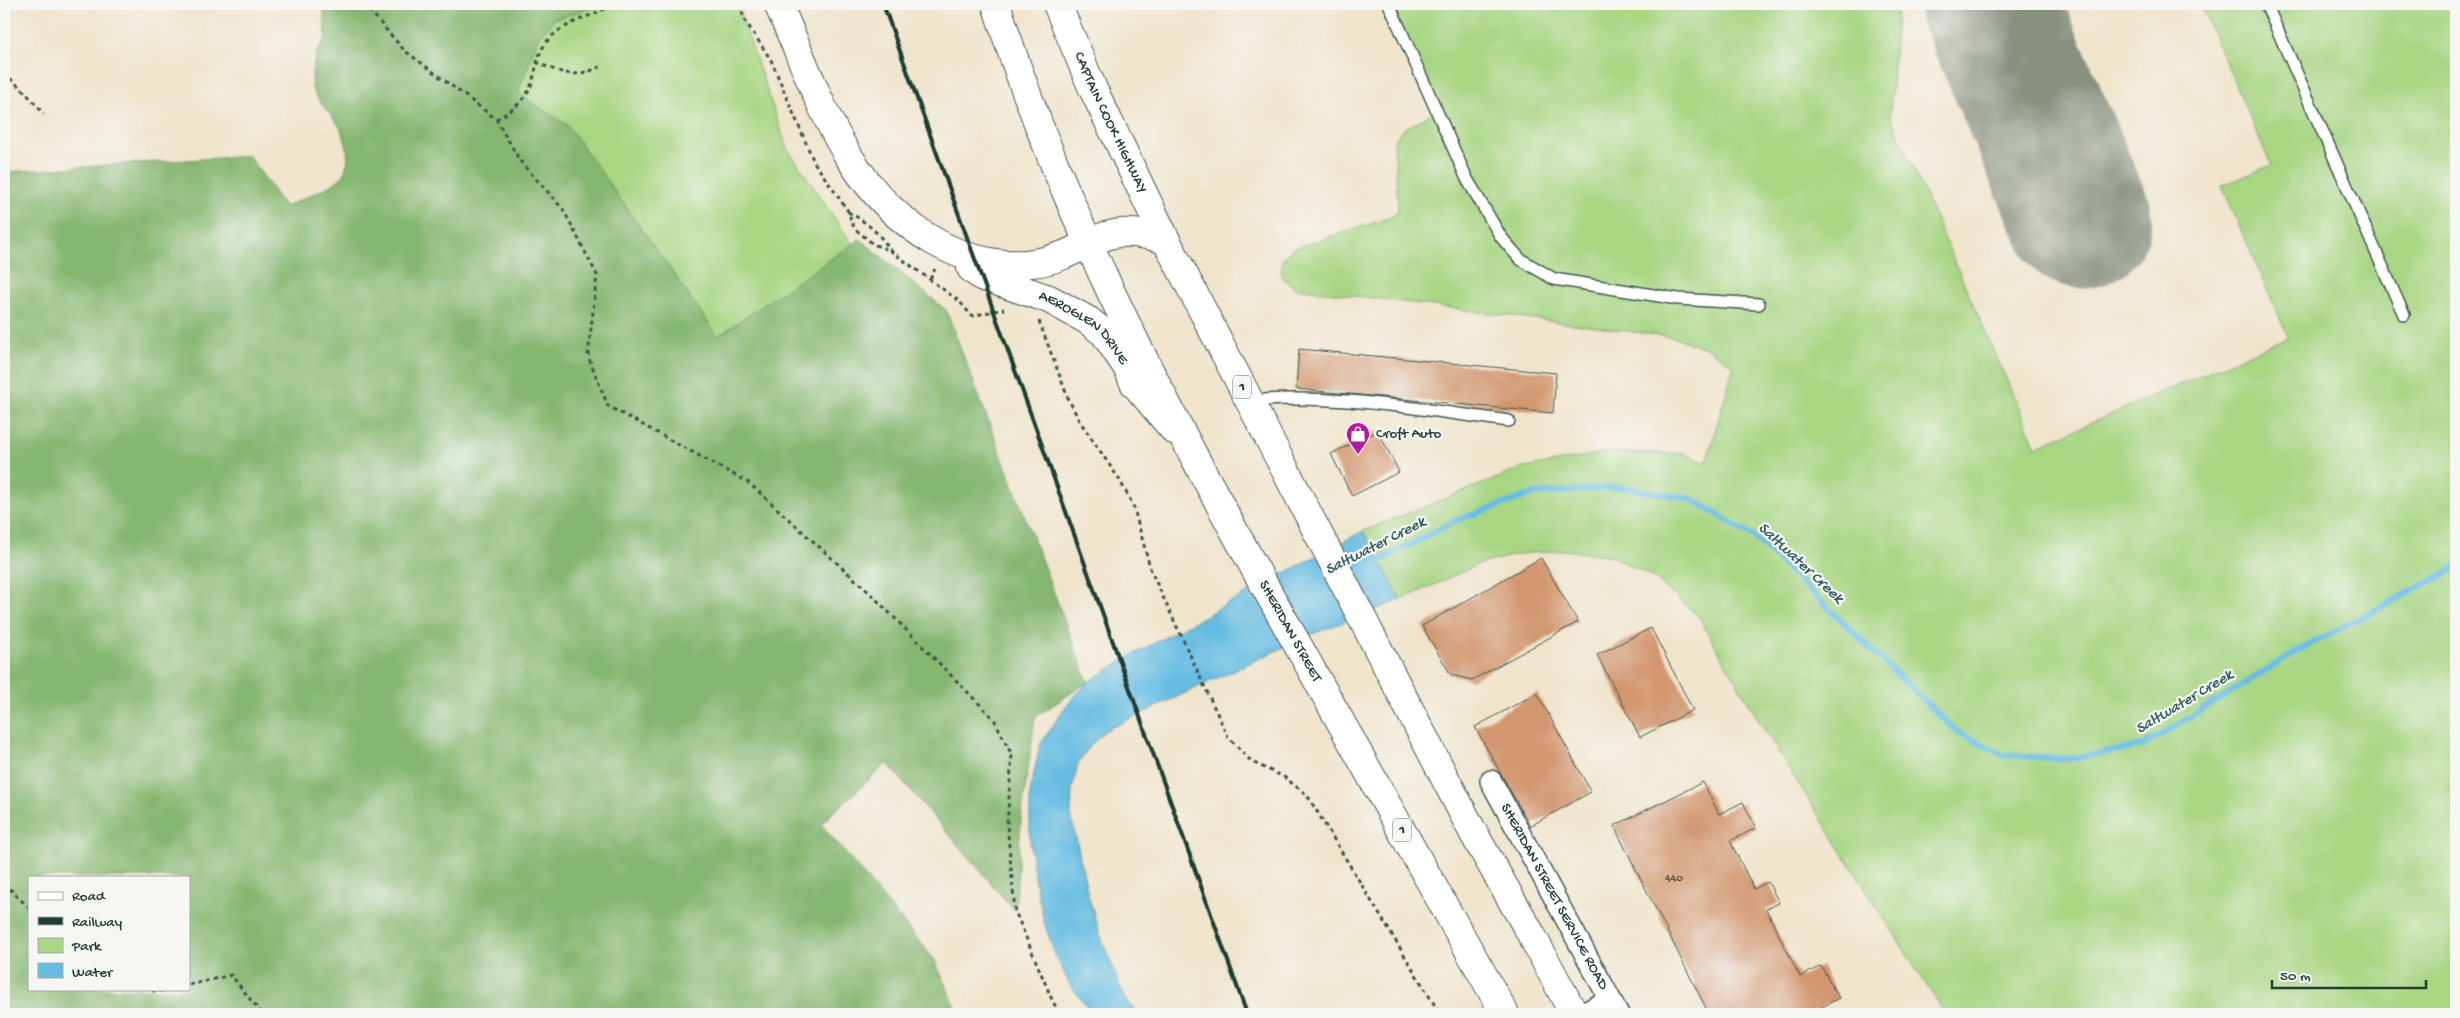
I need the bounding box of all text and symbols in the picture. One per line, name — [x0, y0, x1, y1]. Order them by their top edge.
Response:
street label: CAPTAIN COOK HIGHWAY — [1069, 49, 1151, 196]
street label: AEROGLEN DRIVE — [1036, 287, 1132, 369]
road number: 1 — [1233, 376, 1251, 398]
shop icon: Croft Auto — [1345, 421, 1371, 455]
place label: Croft Auto — [1376, 425, 1442, 443]
water label: Saltwater Creek — [1323, 513, 1431, 580]
water label: Saltwater Creek — [1753, 520, 1848, 610]
street label: SHERIDAN STREET — [1254, 577, 1326, 687]
water label: Saltwater Creek — [2133, 666, 2239, 739]
street label: SHERIDAN STREET SERVICE ROAD — [1496, 801, 1612, 993]
road number: 1 — [1393, 818, 1411, 842]
house number: 440 — [1665, 872, 1683, 886]
legend — [28, 876, 190, 990]
text: Road — [72, 888, 106, 906]
text: Railway — [72, 914, 123, 932]
text: Park — [71, 938, 102, 956]
scale bar — [2272, 958, 2426, 990]
text: Water — [72, 964, 114, 982]
text: 50 m — [2280, 968, 2311, 986]

